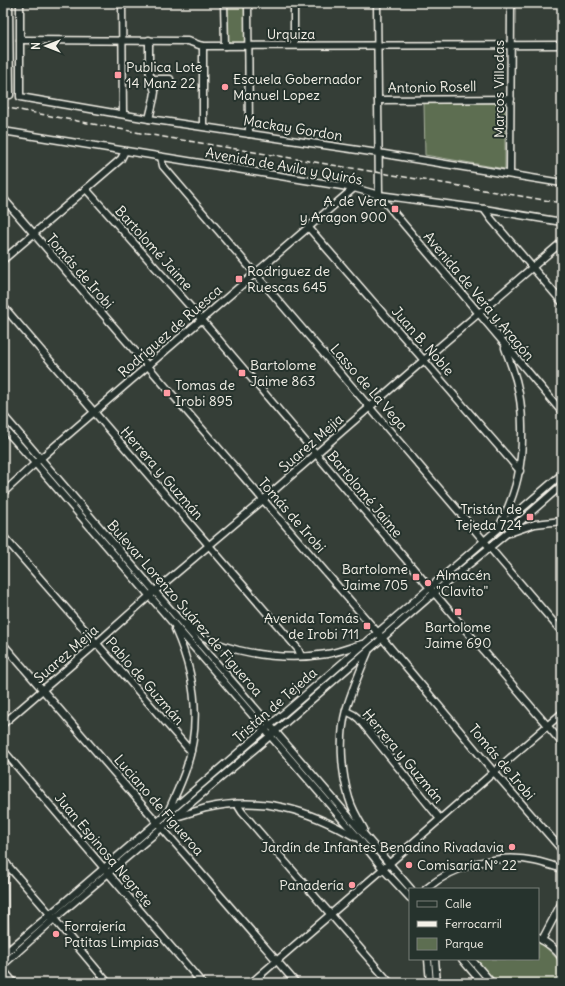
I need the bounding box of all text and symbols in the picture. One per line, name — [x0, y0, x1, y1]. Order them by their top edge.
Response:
street label: Urquiza — [267, 25, 315, 43]
north arrow — [26, 26, 66, 66]
street label: Marcos Villodas — [490, 40, 508, 138]
text: N — [29, 42, 43, 50]
place label: Publica Lote 14 Manz 22 — [126, 58, 202, 92]
marker: Publica Lote 14 Manz 22 — [113, 70, 123, 80]
place label: Escuela Gobernador Manuel Lopez — [233, 70, 362, 104]
street label: Antonio Rosell — [387, 77, 477, 97]
marker: Escuela Gobernador Manuel Lopez — [220, 82, 230, 92]
street label: Mackay Gordon — [242, 111, 344, 145]
street label: Avenida de Avila y Quirós — [204, 143, 364, 189]
place label: A. de Vera y Aragon 900 — [300, 192, 387, 226]
street label: Bartolomé Jaime — [111, 202, 197, 294]
marker: A. de Vera y Aragon 900 — [390, 204, 400, 214]
street label: Avenida de Vera y Aragón — [420, 228, 538, 364]
street label: Tomás de Irobi — [42, 230, 118, 312]
place label: Rodriguez de Ruescas 645 — [247, 262, 330, 296]
marker: Rodriguez de Ruescas 645 — [234, 274, 244, 284]
street label: Rodríguez de Ruesca — [114, 281, 226, 381]
street label: Juan B. Noble — [388, 303, 458, 379]
street label: Lasso de La Vega — [326, 340, 412, 434]
place label: Bartolome Jaime 863 — [250, 356, 316, 390]
marker: Bartolome Jaime 863 — [237, 368, 247, 378]
place label: Tomas de Irobi 895 — [175, 376, 235, 410]
marker: Tomas de Irobi 895 — [162, 388, 172, 398]
street label: Suarez Mejia — [275, 410, 347, 476]
street label: Herrera y Guzmán — [117, 423, 207, 523]
street label: Bartolomé Jaime — [324, 447, 406, 541]
street label: Tomás de Irobi — [254, 474, 330, 556]
place label: Tristán de Tejeda 724 — [455, 500, 522, 534]
marker: Tristán de Tejeda 724 — [525, 512, 535, 522]
street label: Bulevar Lorenzo Suárez de Figueroa — [104, 516, 266, 700]
place label: Bartolome Jaime 705 — [342, 560, 408, 594]
place label: Almacén "Clavito" — [436, 566, 491, 600]
marker: Bartolome Jaime 705 — [411, 572, 421, 582]
marker: Almacén "Clavito" — [423, 578, 433, 588]
marker: Bartolome Jaime 690 — [453, 607, 463, 617]
place label: Avenida Tomás de Irobi 711 — [264, 609, 359, 643]
place label: Bartolome Jaime 690 — [425, 618, 491, 652]
street label: Suarez Mejia — [30, 621, 102, 687]
marker: Avenida Tomás de Irobi 711 — [362, 621, 372, 631]
street label: Pablo de Guzmán — [102, 633, 188, 729]
street label: Tristán de Tejeda — [229, 664, 321, 746]
street label: Herrera y Guzmán — [358, 705, 448, 807]
street label: Tomás de Irobi — [465, 720, 539, 804]
street label: Luciano de Figueroa — [110, 751, 208, 859]
street label: Juan Espinosa Negrete — [51, 789, 157, 911]
place label: Jardín de Infantes Benadino Rivadavia — [261, 838, 504, 856]
marker: Jardín de Infantes Benadino Rivadavia — [507, 842, 517, 852]
place label: Comisaría N° 22 — [417, 856, 517, 874]
marker: Comisaría N° 22 — [404, 860, 414, 870]
place label: Panadería — [279, 876, 344, 894]
marker: Panadería — [347, 880, 357, 890]
legend — [409, 888, 539, 960]
text: Calle — [445, 896, 472, 911]
text: Ferrocarril — [445, 916, 502, 931]
place label: Forrajería Patitas Limpias — [64, 917, 159, 951]
marker: Forrajería Patitas Limpias — [51, 929, 61, 939]
text: Parque — [445, 936, 484, 951]

